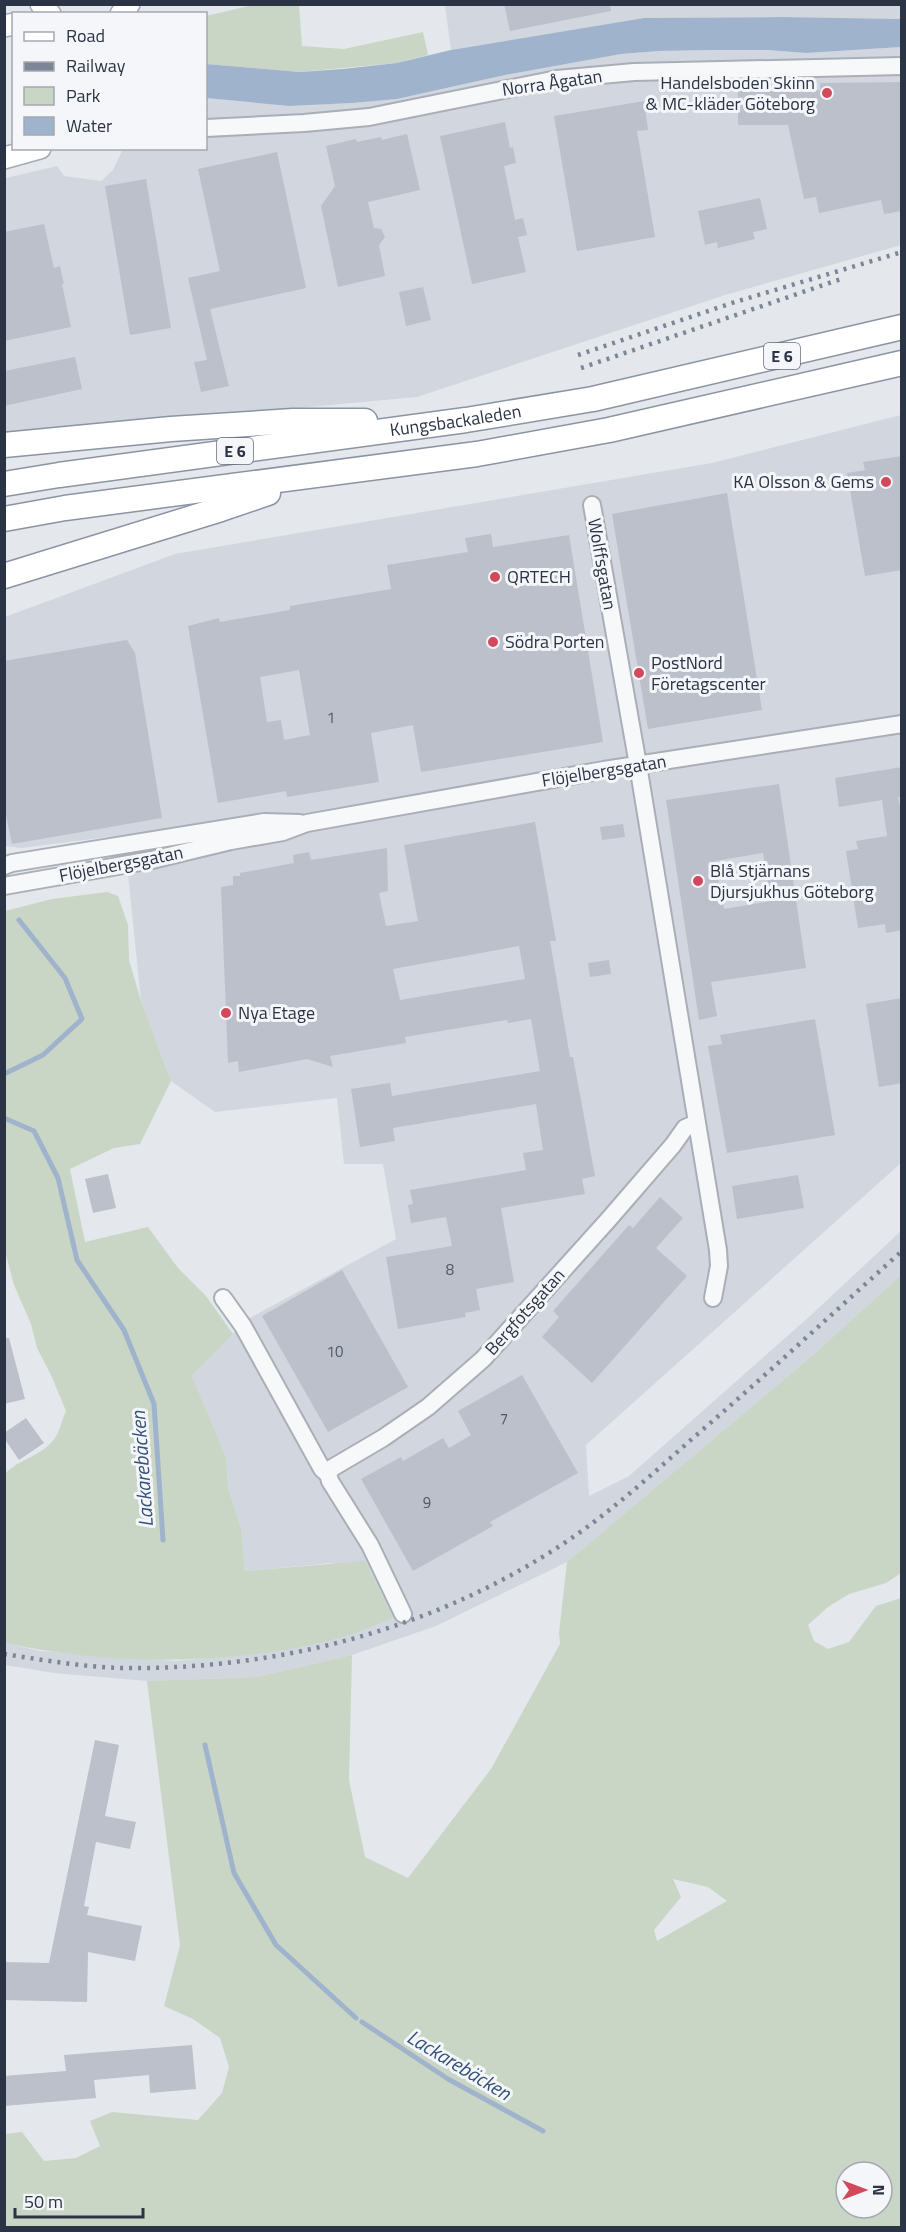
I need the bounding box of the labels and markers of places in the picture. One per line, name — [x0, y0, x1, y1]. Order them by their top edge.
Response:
place label: Handelsboden Skinn & MC-kläder Göteborg — [646, 69, 815, 117]
marker: Handelsboden Skinn & MC-kläder Göteborg — [820, 86, 834, 100]
place label: KA Olsson & Gems — [733, 468, 874, 495]
marker: KA Olsson & Gems — [879, 475, 893, 489]
place label: QRTECH — [507, 563, 571, 590]
marker: QRTECH — [488, 570, 502, 584]
place label: Södra Porten — [505, 628, 604, 655]
marker: Södra Porten — [486, 635, 500, 649]
place label: PostNord Företagscenter — [651, 649, 766, 697]
marker: PostNord Företagscenter — [632, 666, 646, 680]
place label: Blå Stjärnans Djursjukhus Göteborg — [710, 857, 874, 905]
marker: Blå Stjärnans Djursjukhus Göteborg — [691, 874, 705, 888]
place label: Nya Etage — [238, 999, 315, 1026]
marker: Nya Etage — [219, 1006, 233, 1020]

